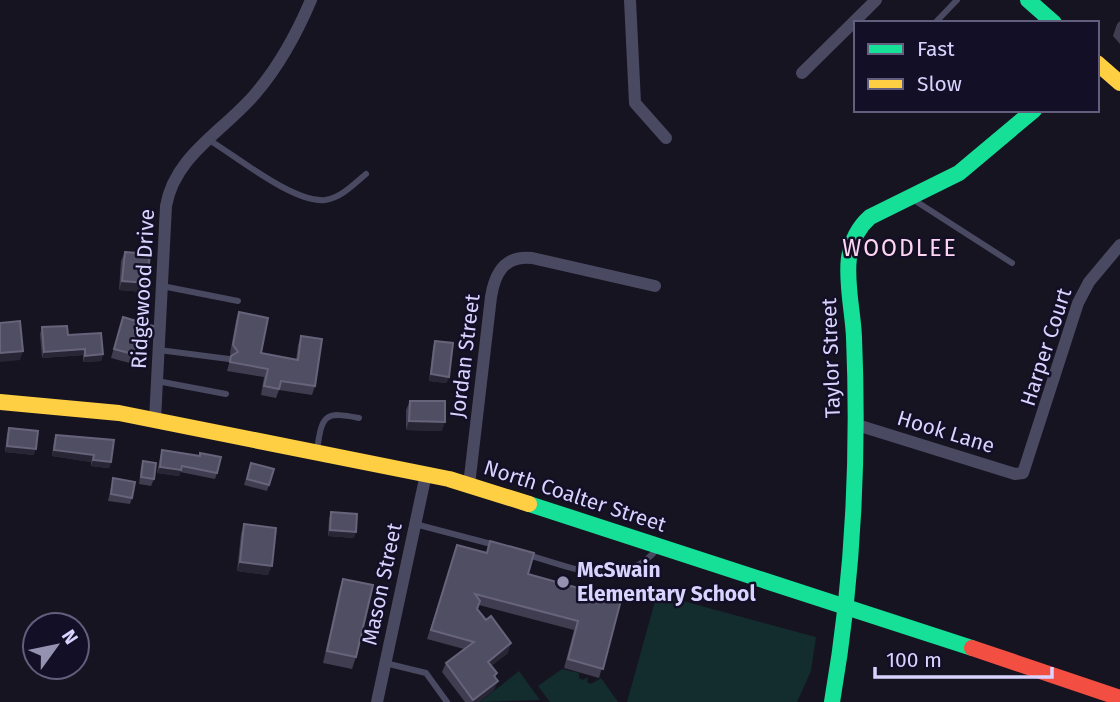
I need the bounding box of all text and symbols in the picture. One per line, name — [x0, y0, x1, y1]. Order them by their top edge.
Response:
legend — [854, 21, 1099, 112]
text: Fast — [917, 36, 955, 62]
text: Slow — [917, 71, 962, 97]
street label: Ridgewood Drive — [126, 208, 160, 370]
district label: WOODLEE — [842, 234, 958, 262]
street label: Harper Court — [1015, 284, 1077, 409]
street label: Jordan Street — [444, 292, 486, 420]
street label: Taylor Street — [816, 297, 846, 419]
street label: Hook Lane — [894, 405, 998, 459]
street label: North Coalter Street — [480, 454, 670, 538]
street label: Mason Street — [356, 520, 408, 648]
place label: McSwain Elementary School — [577, 557, 756, 607]
marker: McSwain Elementary School — [555, 574, 571, 590]
north arrow — [21, 611, 91, 681]
text: N — [57, 625, 83, 649]
scale bar — [875, 636, 1052, 680]
text: 100 m — [886, 647, 942, 673]

